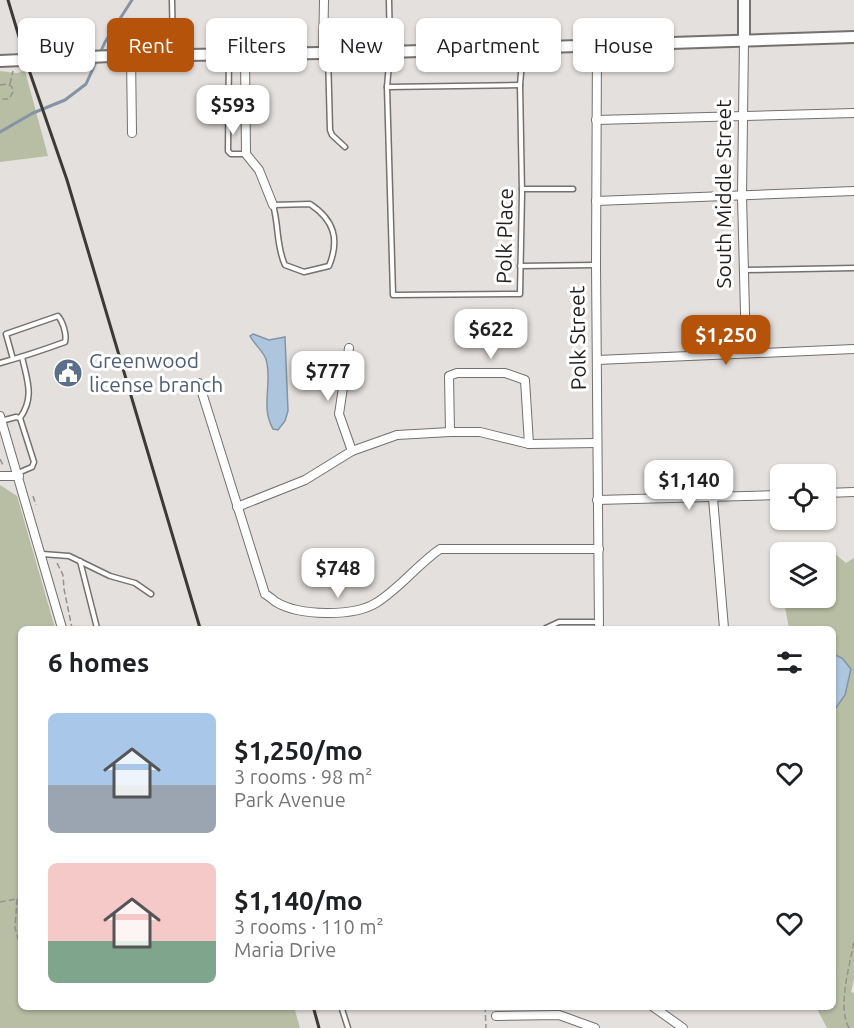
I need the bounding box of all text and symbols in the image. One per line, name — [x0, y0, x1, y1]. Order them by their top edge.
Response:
chip: Buy — [18, 18, 95, 72]
chip: Rent — [107, 18, 194, 72]
chip: Filters — [206, 18, 307, 72]
chip: New — [319, 18, 404, 72]
chip: Apartment — [416, 18, 561, 72]
chip: House — [573, 18, 674, 72]
pin: $593 — [197, 85, 269, 136]
text: $593 — [210, 93, 256, 116]
street label: South Middle Street — [711, 100, 735, 288]
street label: Polk Place — [491, 188, 517, 284]
street label: Polk Street — [564, 286, 590, 390]
pin: $622 — [455, 309, 527, 360]
pin: $1,250 — [677, 315, 775, 366]
text: $622 — [468, 317, 514, 340]
text: $1,250 — [695, 323, 757, 346]
place label: Greenwood license branch — [89, 348, 223, 396]
pin: $777 — [292, 351, 364, 402]
public building icon: Greenwood license branch — [52, 357, 84, 389]
text: $777 — [305, 359, 351, 382]
pin: $1,140 — [640, 460, 738, 511]
map controls — [770, 464, 836, 608]
button: locate — [770, 464, 836, 530]
text: $1,140 — [658, 468, 720, 491]
button: layers — [770, 542, 836, 608]
pin: $748 — [302, 548, 374, 599]
text: $748 — [315, 556, 361, 579]
icon: filters — [773, 646, 806, 679]
text: 6 homes — [48, 648, 149, 677]
text: $1,250/mo — [234, 736, 363, 765]
icon: home — [96, 737, 168, 809]
icon: heart — [773, 757, 806, 790]
text: 3 rooms · 98 m² — [234, 765, 372, 788]
text: Park Avenue — [234, 788, 346, 811]
text: $1,140/mo — [234, 886, 363, 915]
icon: home — [96, 887, 168, 959]
icon: heart — [773, 907, 806, 940]
text: 3 rooms · 110 m² — [234, 915, 384, 938]
text: Maria Drive — [234, 938, 336, 961]

